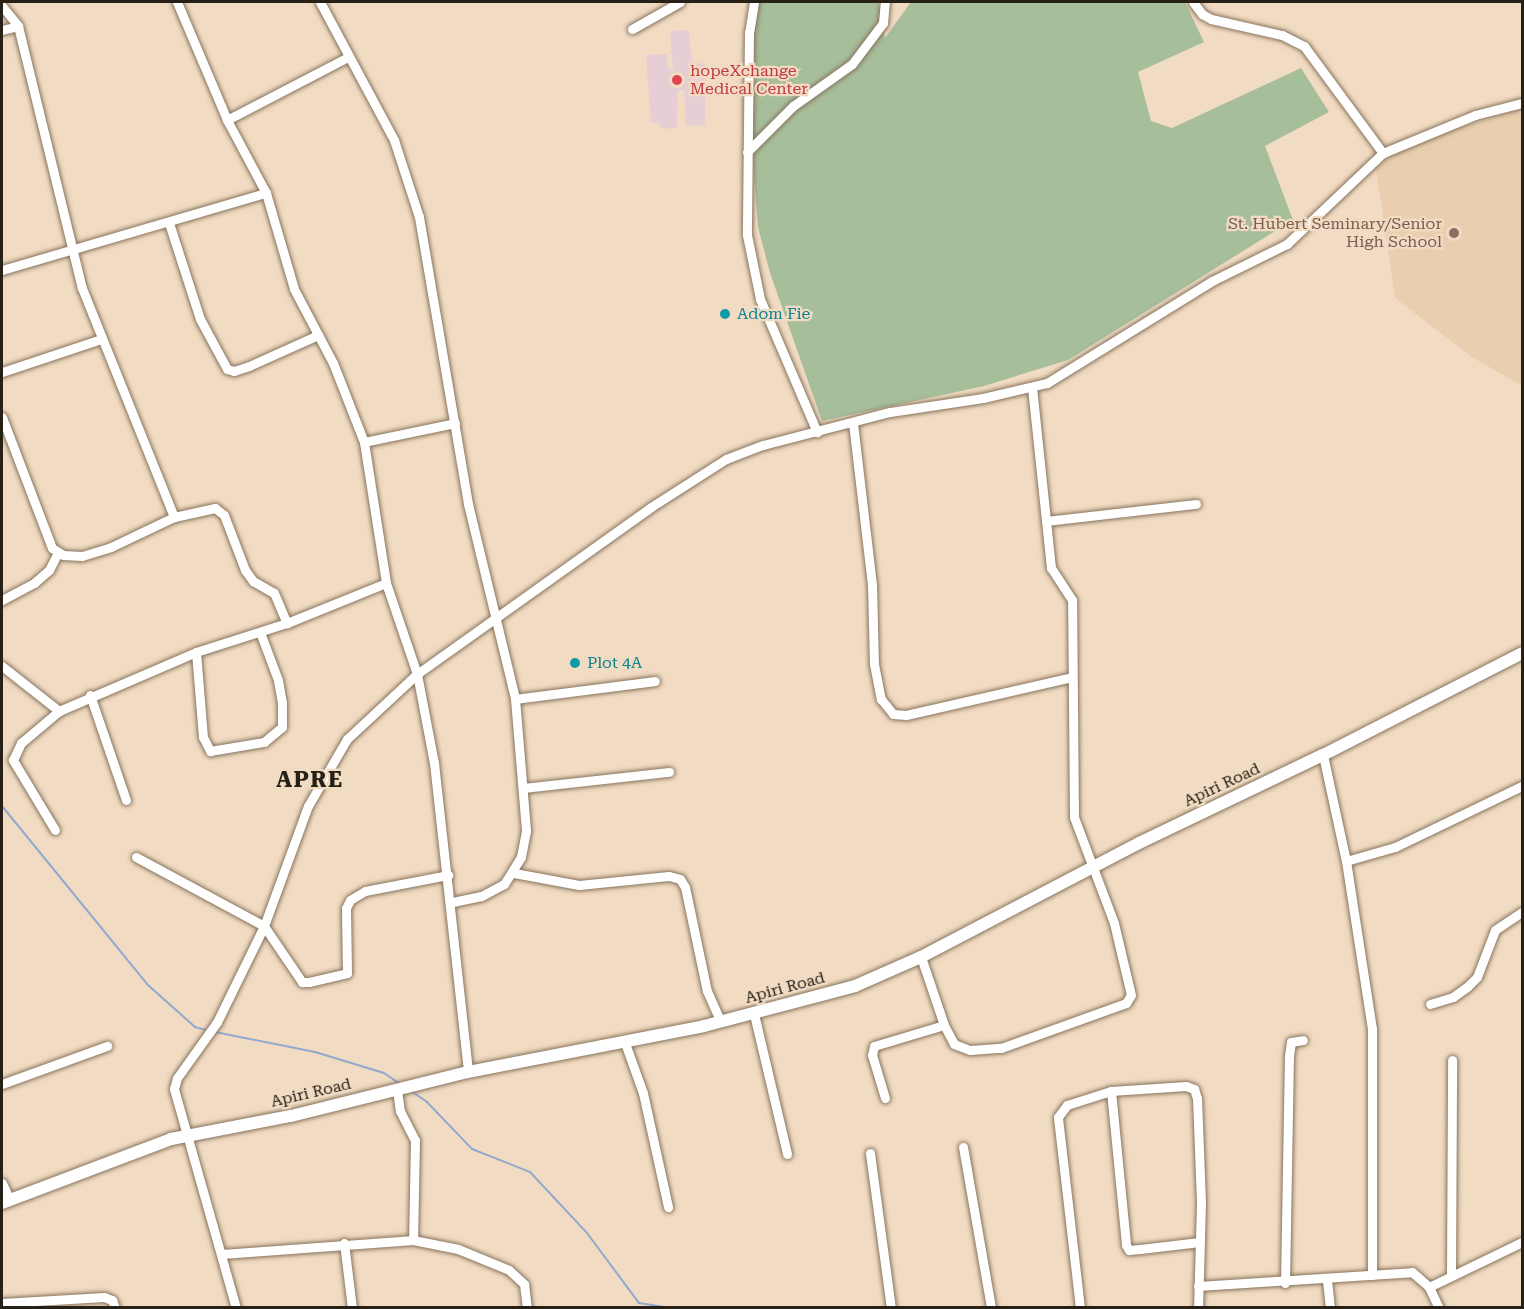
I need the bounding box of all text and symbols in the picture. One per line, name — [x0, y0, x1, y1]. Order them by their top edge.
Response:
place label: hopeXchange Medical Center — [690, 61, 808, 99]
marker: hopeXchange Medical Center — [668, 71, 686, 89]
place label: St. Hubert Seminary/Senior High School — [1228, 214, 1442, 252]
marker: St. Hubert Seminary/Senior High School — [1447, 226, 1461, 240]
place label: Adom Fie — [737, 304, 810, 324]
marker: Adom Fie — [718, 307, 732, 321]
place label: Plot 4A — [587, 653, 642, 673]
marker: Plot 4A — [568, 656, 582, 670]
street label: Apiri Road — [1181, 759, 1263, 811]
district label: APRE — [276, 767, 344, 793]
street label: Apiri Road — [743, 968, 827, 1008]
street label: Apiri Road — [269, 1074, 353, 1112]

